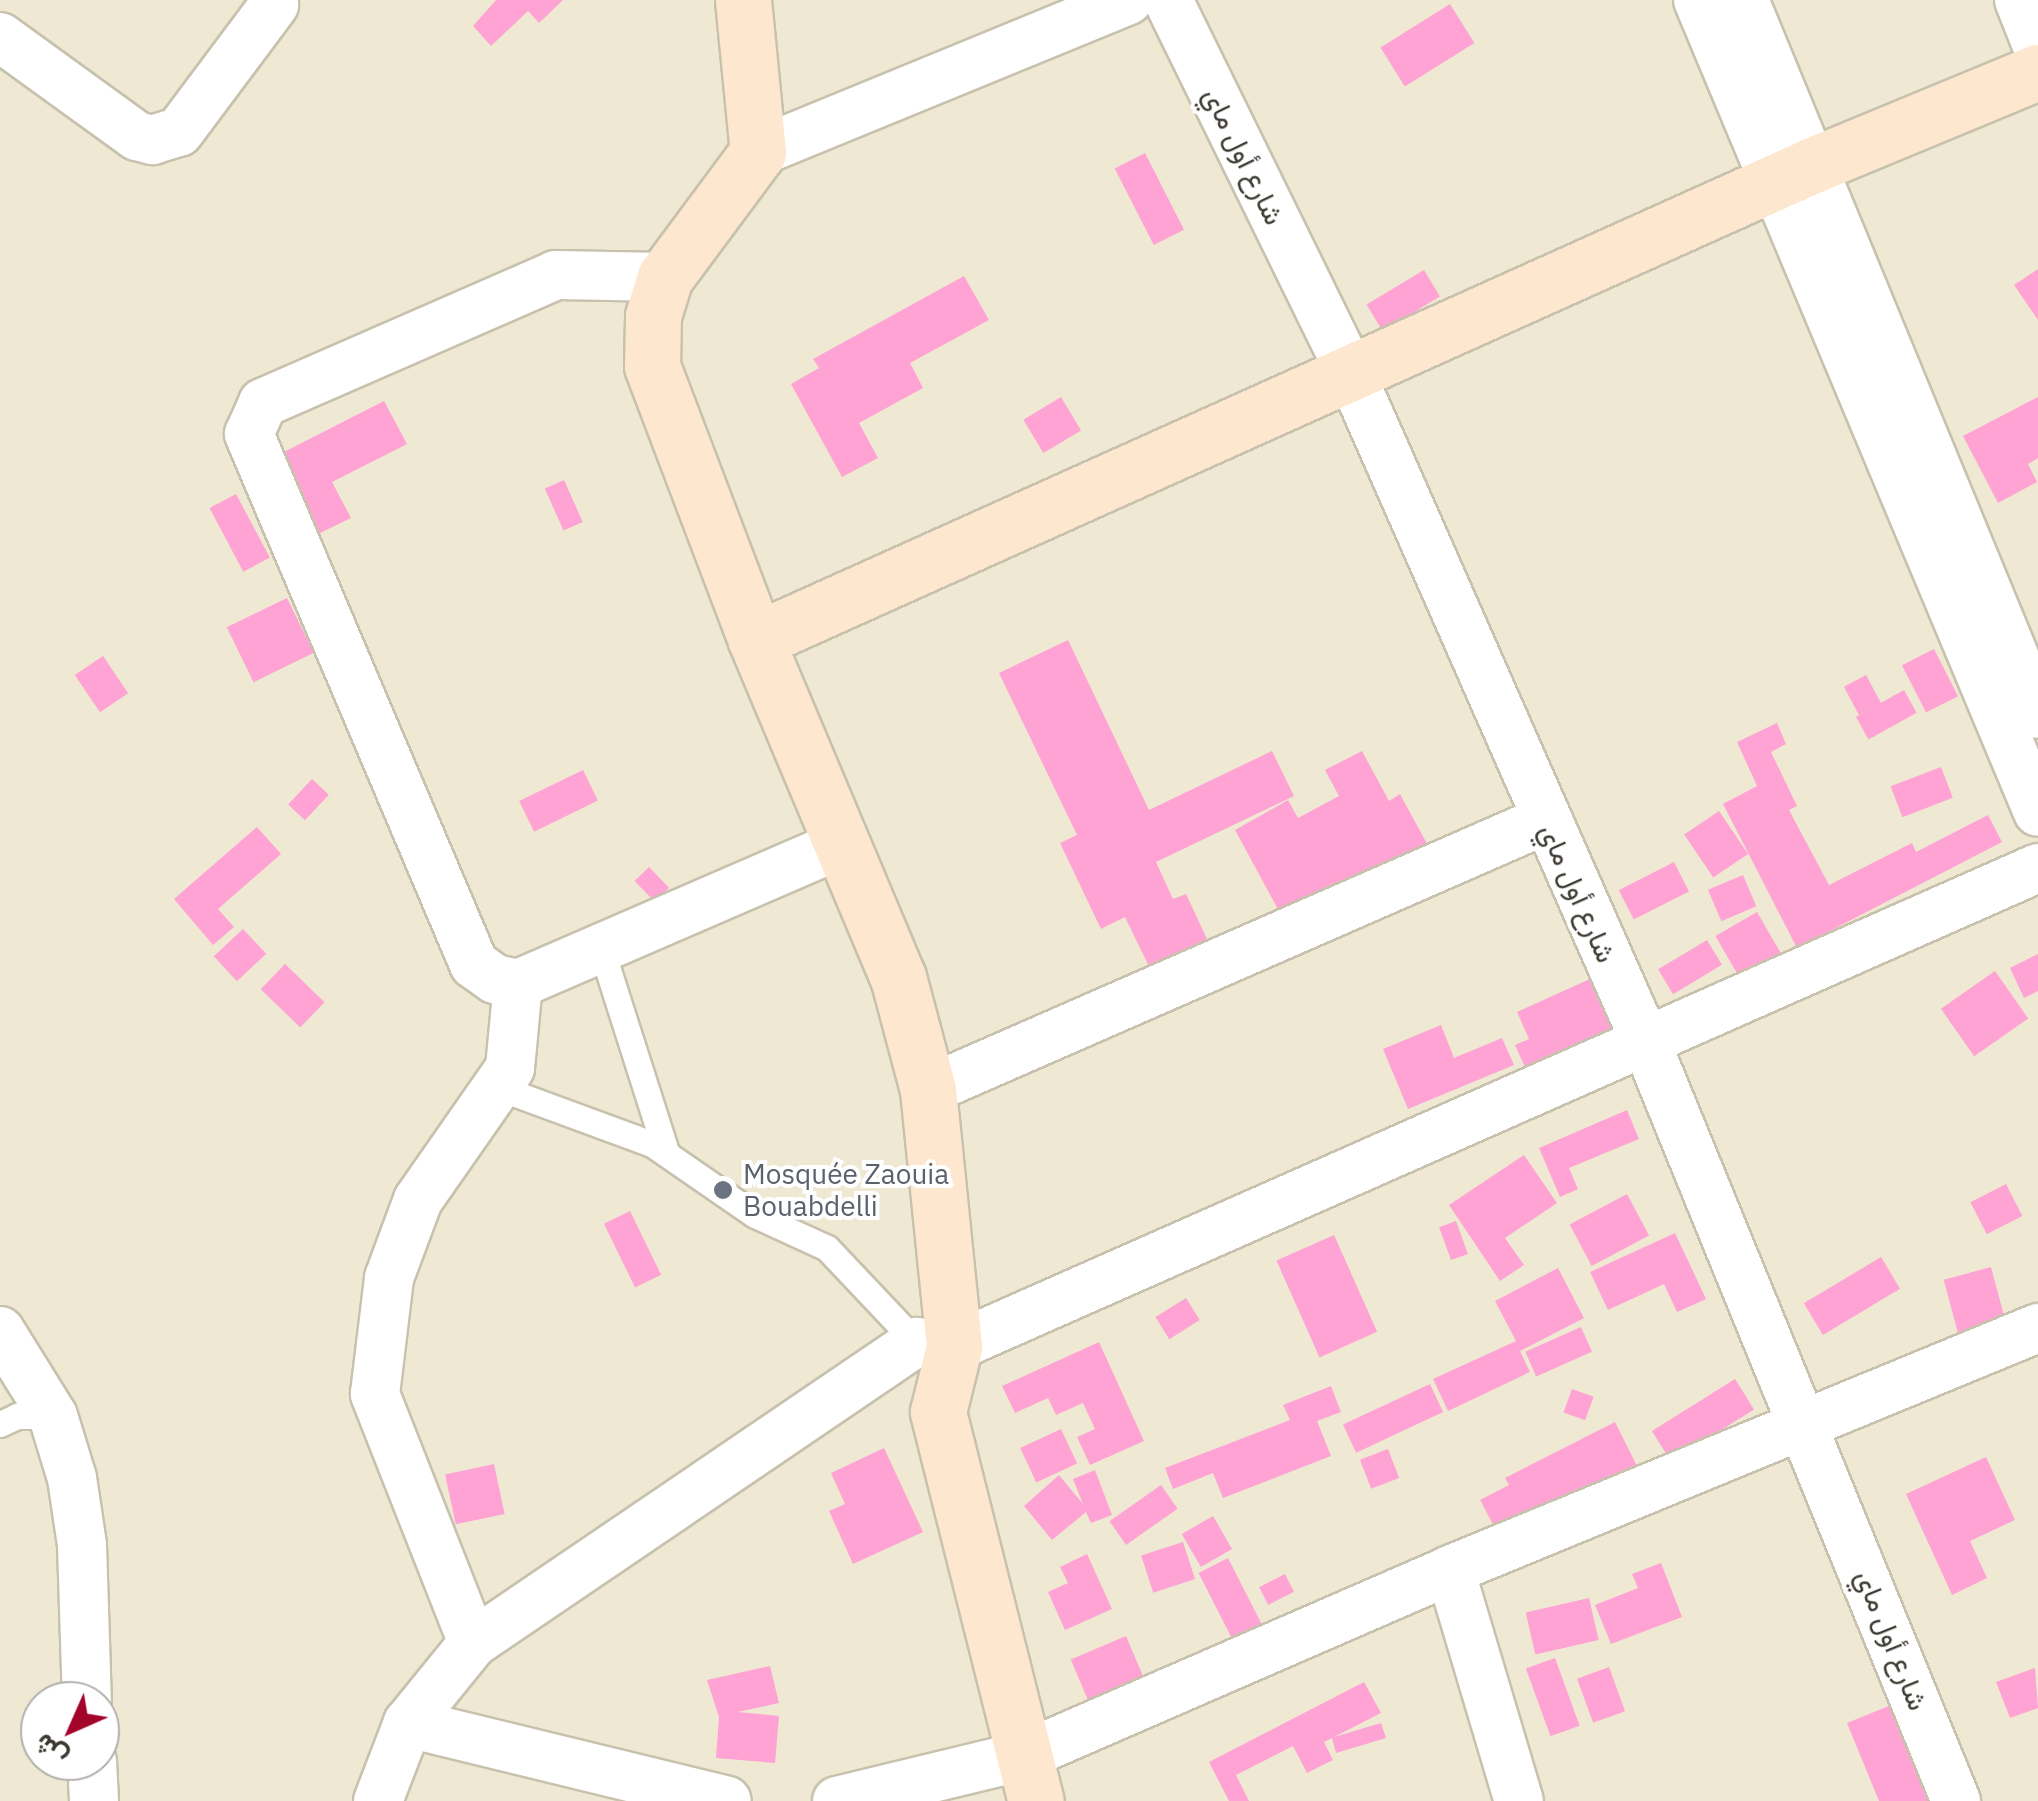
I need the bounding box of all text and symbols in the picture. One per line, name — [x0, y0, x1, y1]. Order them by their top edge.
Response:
street label: شارع أول ماي — [1196, 82, 1292, 230]
street label: شارع أول ماي — [1532, 818, 1624, 968]
place label: Mosquée Zaouia Bouabdelli — [743, 1157, 949, 1223]
marker: Mosquée Zaouia Bouabdelli — [712, 1179, 734, 1201]
street label: شارع أول ماي — [1849, 1565, 1935, 1715]
north arrow — [20, 1681, 120, 1781]
text: ش — [25, 1726, 75, 1776]

